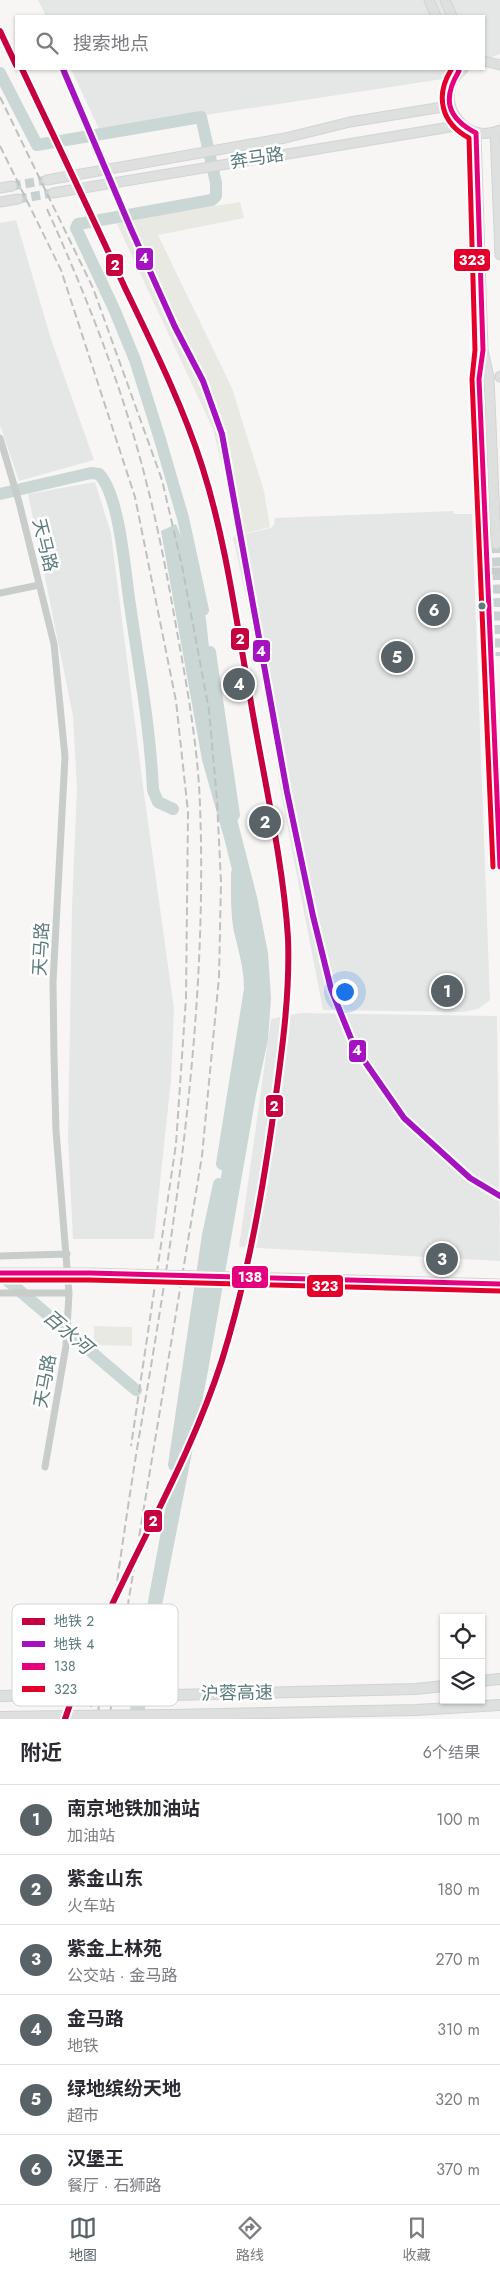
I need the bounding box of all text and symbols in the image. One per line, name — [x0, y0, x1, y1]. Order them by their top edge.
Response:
search box — [15, 15, 485, 70]
icon: search — [33, 29, 61, 57]
text: 搜索地点 — [73, 30, 149, 57]
street label: 奔马路 — [228, 141, 286, 175]
line badge: 4 — [135, 247, 154, 271]
text: 4 — [139, 248, 149, 268]
line badge: 323 — [453, 248, 491, 272]
text: 323 — [459, 250, 486, 270]
line badge: 2 — [105, 253, 124, 277]
text: 2 — [110, 255, 120, 275]
street label: 天马路 — [26, 516, 64, 574]
pin: 6 — [418, 591, 450, 629]
unlabelled marker — [477, 601, 487, 611]
line badge: 2 — [230, 627, 250, 651]
text: 2 — [235, 629, 245, 649]
pin: 5 — [381, 638, 413, 676]
line badge: 4 — [252, 639, 271, 663]
text: 4 — [256, 641, 266, 661]
pin: 4 — [223, 665, 255, 703]
pin: 2 — [249, 803, 281, 841]
street label: 天马路 — [27, 921, 55, 977]
pin: 1 — [431, 972, 463, 1010]
your location — [332, 979, 358, 1005]
line badge: 4 — [348, 1039, 367, 1063]
text: 4 — [352, 1040, 362, 1060]
line badge: 2 — [265, 1094, 284, 1118]
text: 2 — [269, 1096, 279, 1116]
pin: 3 — [426, 1240, 458, 1278]
line badge: 138 — [231, 1265, 269, 1289]
text: 138 — [238, 1267, 263, 1287]
line badge: 323 — [306, 1274, 344, 1298]
text: 323 — [312, 1276, 339, 1296]
water label: 百水河 — [37, 1303, 102, 1363]
street label: 天马路 — [28, 1352, 62, 1410]
line badge: 2 — [143, 1509, 163, 1533]
text: 2 — [148, 1511, 158, 1531]
legend — [12, 1604, 178, 1706]
text: 地铁 2 — [54, 1611, 94, 1631]
map controls — [440, 1614, 485, 1704]
button: locate — [440, 1614, 485, 1659]
text: 地铁 4 — [54, 1634, 94, 1654]
text: 138 — [54, 1656, 76, 1676]
button: layers — [440, 1659, 485, 1704]
text: 323 — [54, 1679, 78, 1699]
street label: 沪蓉高速 — [201, 1679, 273, 1707]
text: 附近 — [20, 1738, 62, 1768]
text: 6个结果 — [423, 1741, 480, 1764]
text: 南京地铁加油站 — [67, 1795, 200, 1822]
text: 1 — [32, 1808, 40, 1831]
text: 100 m — [436, 1808, 480, 1831]
text: 加油站 — [67, 1824, 115, 1847]
text: 紫金山东 — [67, 1865, 143, 1892]
text: 2 — [31, 1878, 41, 1901]
text: 180 m — [437, 1878, 480, 1901]
text: 火车站 — [67, 1894, 115, 1917]
text: 紫金上林苑 — [67, 1935, 162, 1962]
text: 3 — [31, 1948, 41, 1971]
text: 270 m — [436, 1948, 480, 1971]
text: 公交站 · 金马路 — [67, 1964, 177, 1987]
text: 金马路 — [67, 2005, 124, 2032]
text: 4 — [30, 2018, 42, 2041]
text: 310 m — [437, 2018, 480, 2041]
text: 地铁 — [67, 2034, 99, 2057]
text: 绿地缤纷天地 — [67, 2075, 181, 2102]
text: 5 — [31, 2088, 41, 2111]
text: 320 m — [435, 2088, 480, 2111]
text: 超市 — [67, 2104, 99, 2127]
text: 汉堡王 — [67, 2145, 124, 2172]
text: 6 — [31, 2158, 41, 2181]
text: 370 m — [436, 2158, 480, 2181]
text: 餐厅 · 石狮路 — [67, 2174, 161, 2197]
tab: 地图 — [69, 2214, 97, 2265]
tab: 路线 — [236, 2214, 264, 2265]
tab: 收藏 — [403, 2214, 431, 2265]

